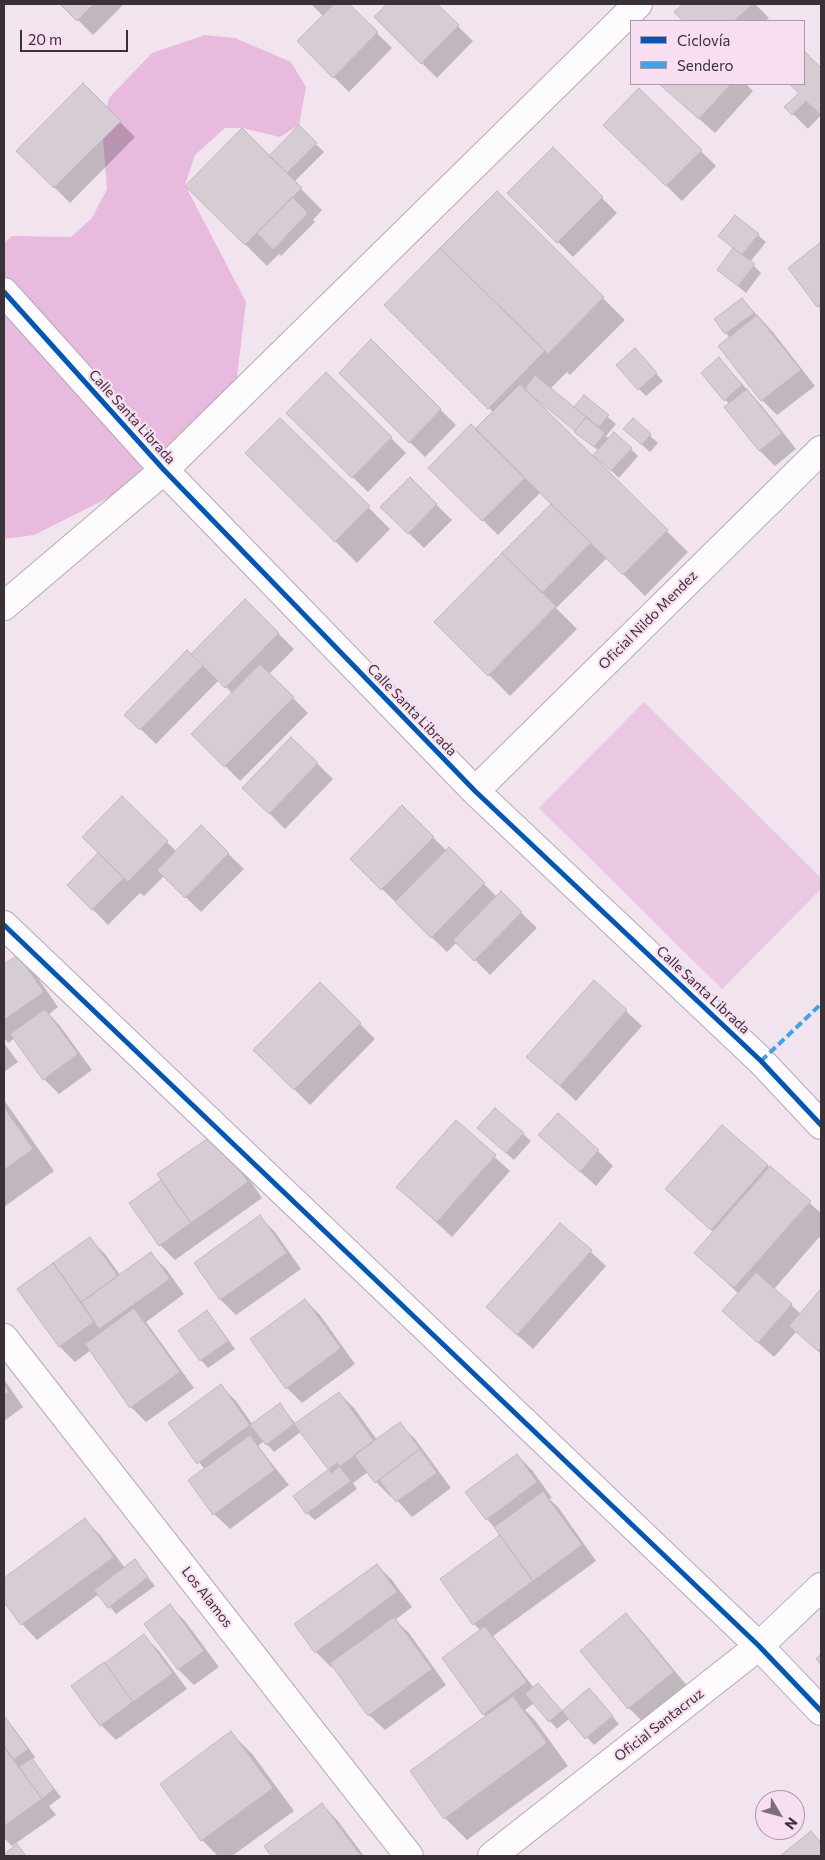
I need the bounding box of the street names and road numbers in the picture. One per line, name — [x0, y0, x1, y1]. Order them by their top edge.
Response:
street label: Calle Santa Librada — [85, 366, 179, 468]
street label: Oficial Nildo Mendez — [595, 567, 701, 673]
street label: Calle Santa Librada — [364, 660, 460, 760]
street label: Calle Santa Librada — [653, 942, 753, 1038]
street label: Los Alamos — [178, 1563, 236, 1631]
street label: Oficial Santacruz — [611, 1685, 707, 1765]

